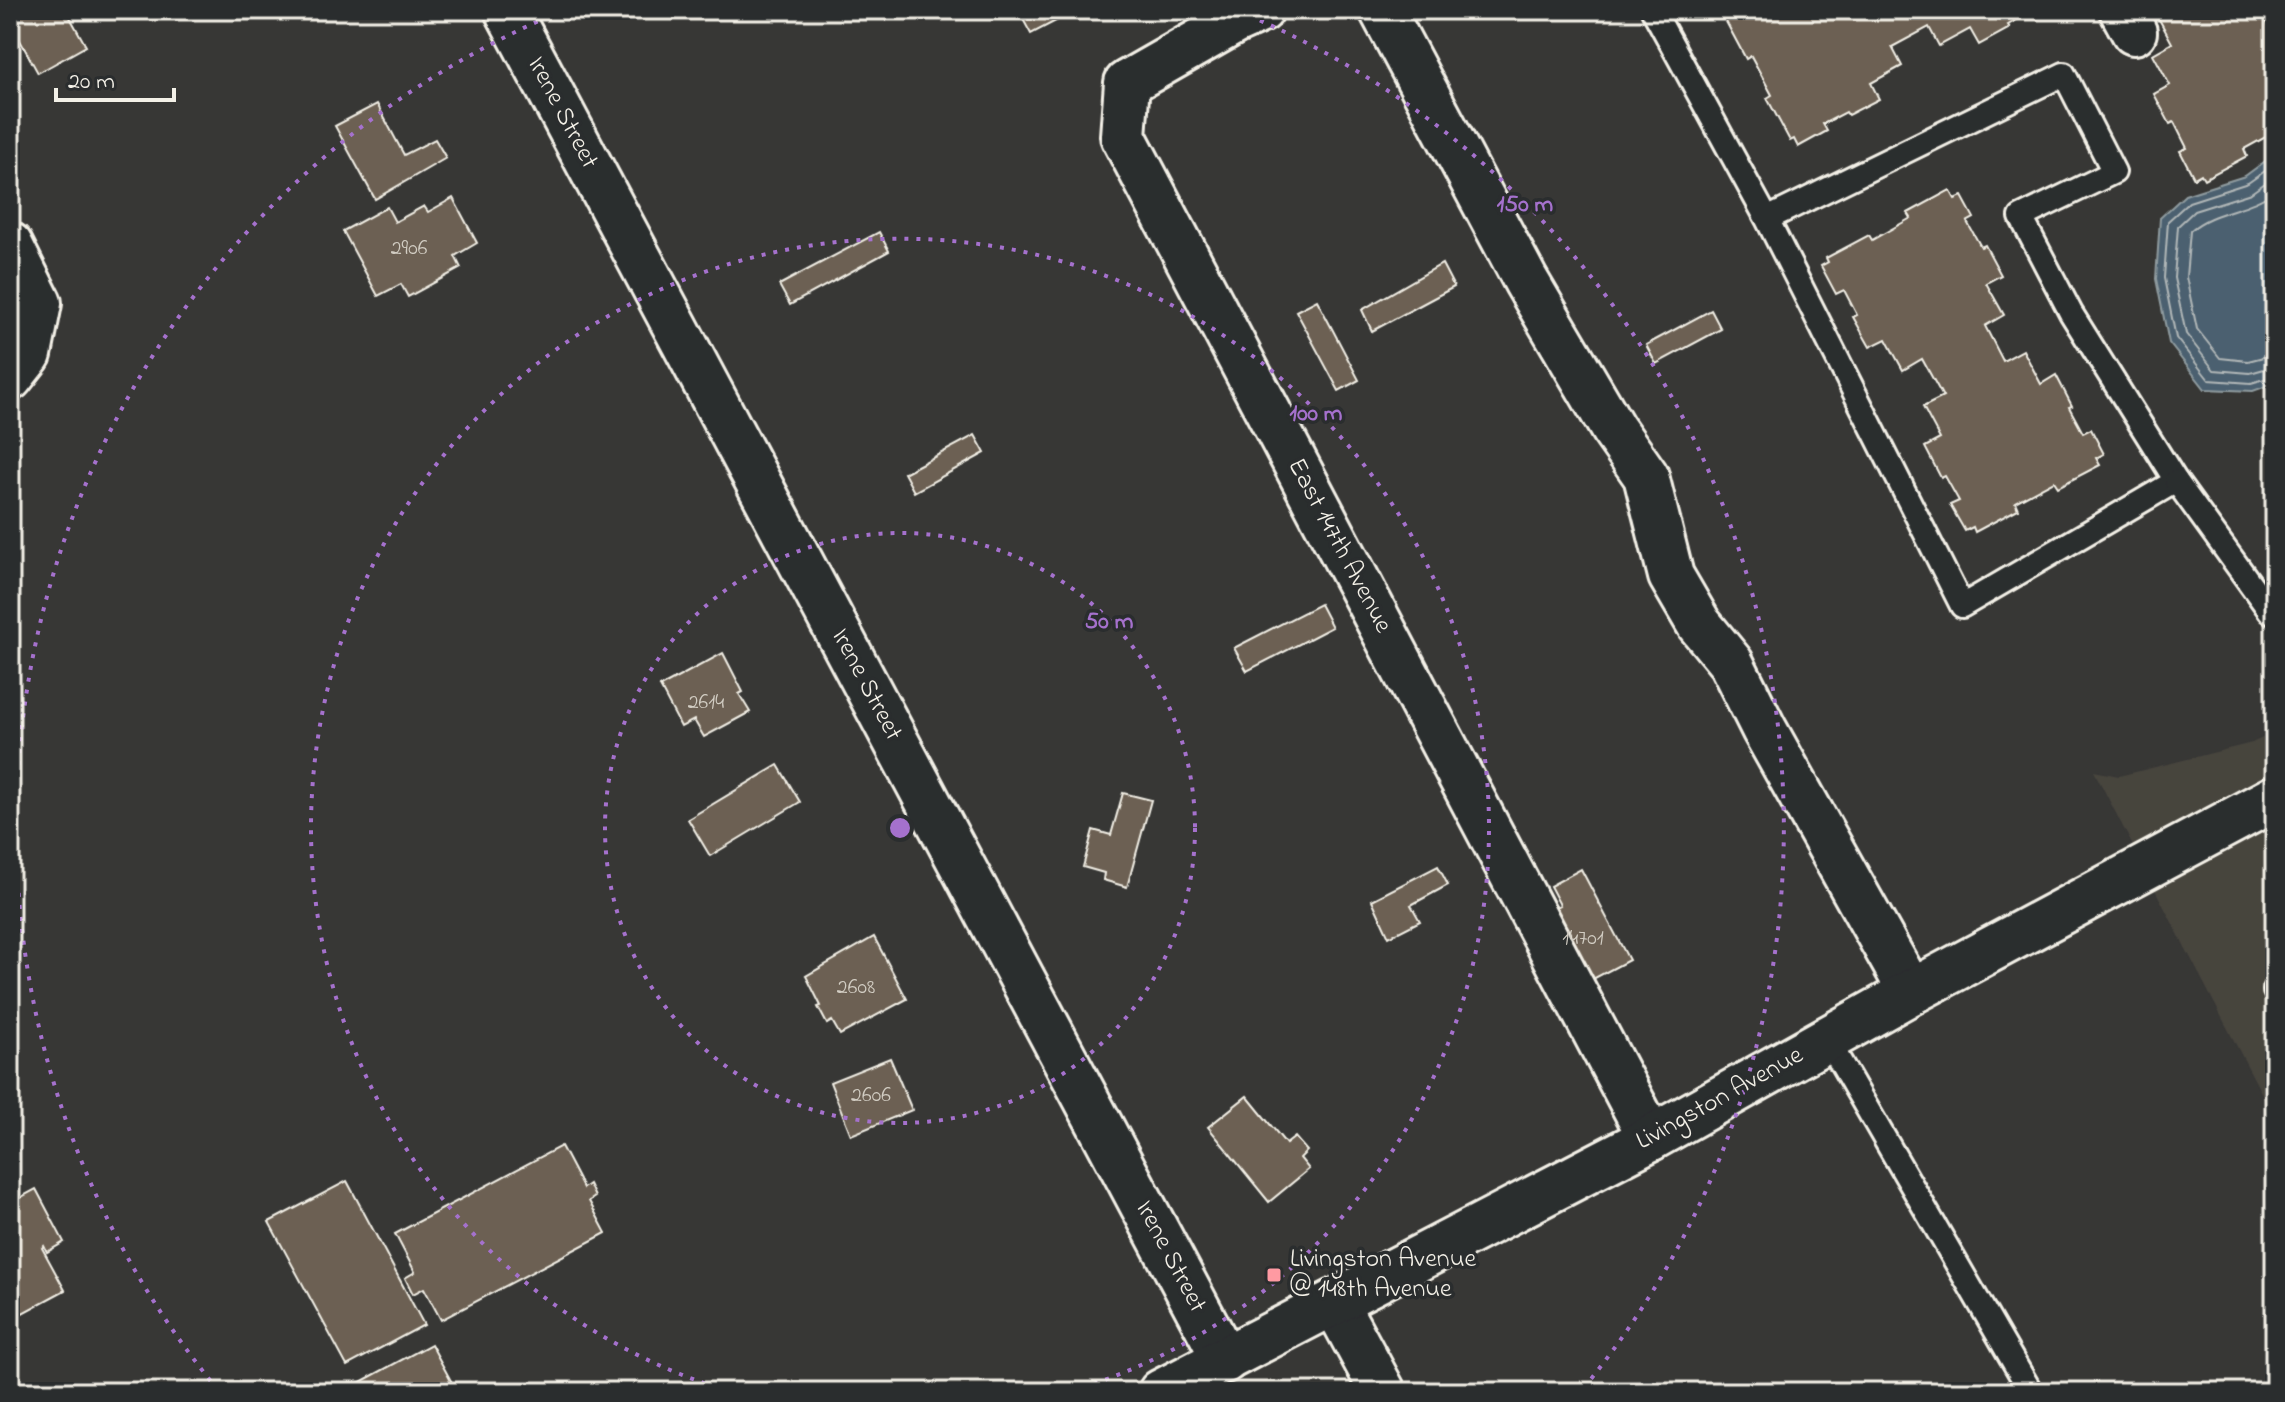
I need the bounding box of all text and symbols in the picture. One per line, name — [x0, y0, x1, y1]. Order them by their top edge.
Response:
street label: Irene Street — [517, 50, 608, 176]
scale bar — [56, 52, 174, 102]
text: 20 m — [68, 65, 115, 100]
text: 150 m — [1497, 188, 1554, 223]
house number: 2906 — [391, 233, 428, 265]
text: 100 m — [1290, 397, 1343, 432]
street label: East 147th Avenue — [1277, 452, 1401, 641]
text: 50 m — [1085, 605, 1134, 640]
street label: Irene Street — [821, 622, 912, 748]
house number: 2614 — [688, 687, 724, 719]
centre of rings — [886, 814, 914, 842]
house number: 14701 — [1562, 923, 1604, 955]
house number: 2608 — [837, 972, 875, 1004]
street label: Livingston Avenue — [1629, 1037, 1811, 1161]
house number: 2606 — [851, 1080, 891, 1112]
street label: Irene Street — [1125, 1194, 1216, 1320]
place label: Livingston Avenue @ 148th Avenue — [1290, 1241, 1476, 1309]
marker: Livingston Avenue @ 148th Avenue — [1265, 1266, 1283, 1284]

